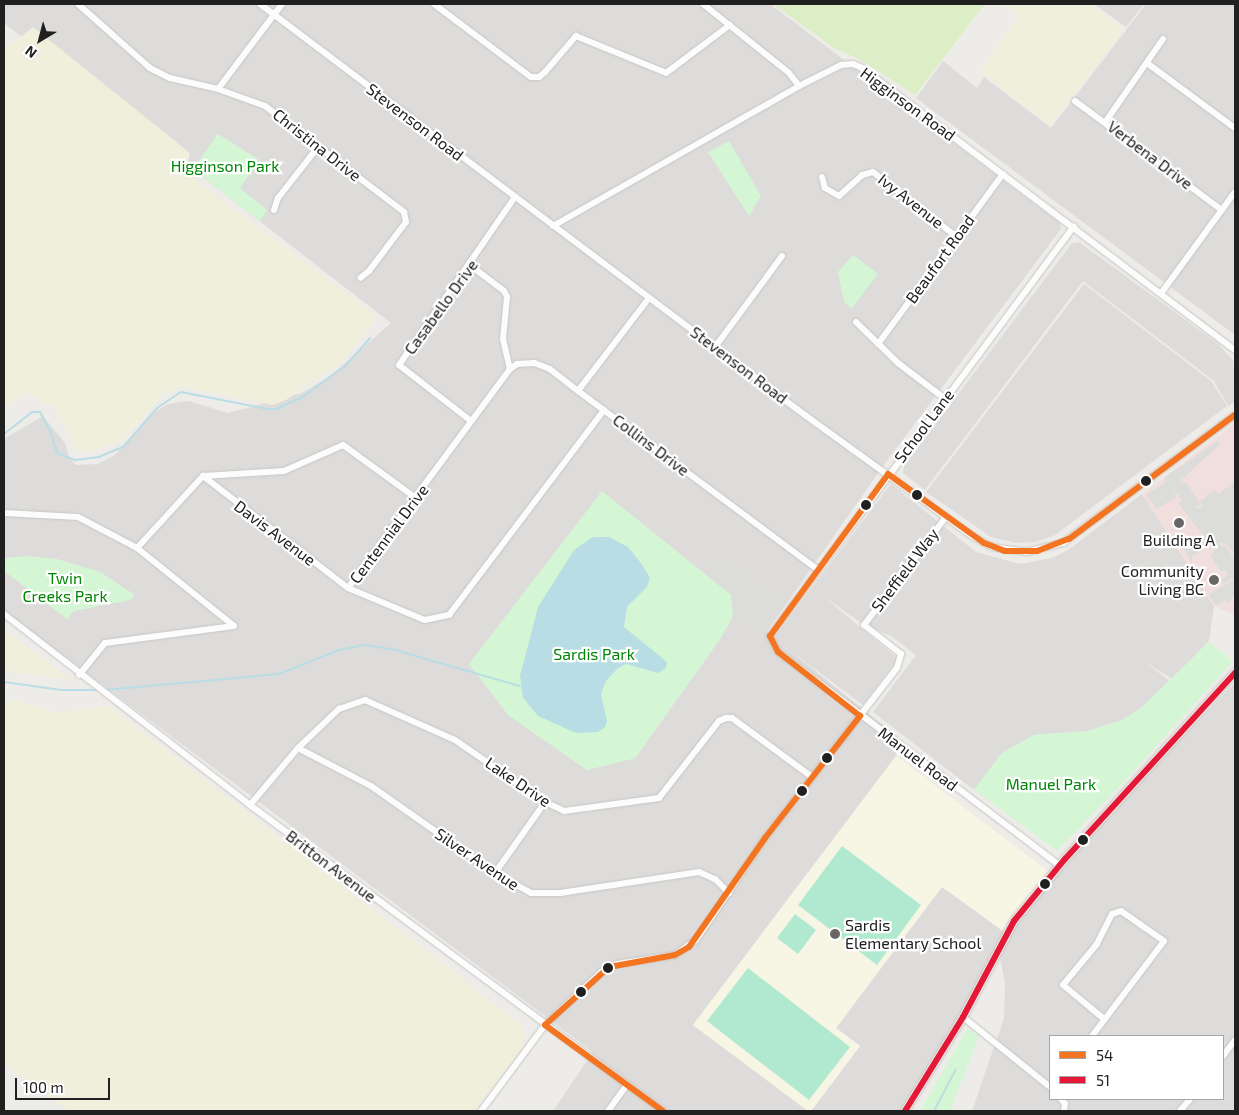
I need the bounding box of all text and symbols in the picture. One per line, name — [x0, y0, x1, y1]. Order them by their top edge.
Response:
north arrow — [15, 15, 65, 65]
text: N — [22, 43, 40, 62]
street label: Higginson Road — [857, 63, 959, 145]
street label: Stevenson Road — [363, 79, 467, 165]
street label: Christina Drive — [269, 105, 365, 185]
street label: Verbena Drive — [1104, 117, 1196, 193]
park label: Higginson Park — [171, 156, 279, 176]
street label: Ivy Avenue — [874, 169, 948, 233]
street label: Beaufort Road — [902, 211, 978, 307]
street label: Casabello Drive — [400, 256, 482, 358]
street label: Stevenson Road — [687, 322, 791, 408]
street label: School Lane — [890, 385, 958, 467]
street label: Collins Drive — [609, 410, 693, 480]
unlabelled marker — [1141, 476, 1151, 486]
street label: Centennial Drive — [345, 481, 433, 587]
unlabelled marker — [912, 490, 922, 500]
street label: Davis Avenue — [230, 496, 320, 570]
unlabelled marker — [861, 500, 871, 510]
marker: Building A — [1173, 517, 1185, 529]
street label: Sheffield Way — [867, 524, 943, 616]
place label: Building A — [1143, 530, 1215, 550]
place label: Community Living BC — [1121, 561, 1204, 599]
park label: Twin Creeks Park — [22, 568, 108, 606]
marker: Community Living BC — [1208, 574, 1220, 586]
park label: Sardis Park — [553, 644, 635, 664]
street label: Manuel Road — [874, 723, 962, 795]
street label: Lake Drive — [482, 753, 554, 811]
unlabelled marker — [822, 753, 832, 763]
park label: Manuel Park — [1006, 774, 1096, 794]
unlabelled marker — [797, 786, 807, 796]
street label: Silver Avenue — [431, 824, 523, 894]
street label: Britton Avenue — [282, 826, 380, 906]
unlabelled marker — [1078, 835, 1088, 845]
unlabelled marker — [1040, 879, 1050, 889]
place label: Sardis Elementary School — [845, 915, 982, 953]
marker: Sardis Elementary School — [829, 928, 841, 940]
unlabelled marker — [603, 963, 613, 973]
unlabelled marker — [576, 987, 586, 997]
legend — [1049, 1035, 1224, 1100]
text: 54 — [1096, 1046, 1113, 1064]
scale bar — [18, 1068, 112, 1100]
text: 51 — [1096, 1071, 1110, 1089]
text: 100 m — [23, 1078, 64, 1096]

